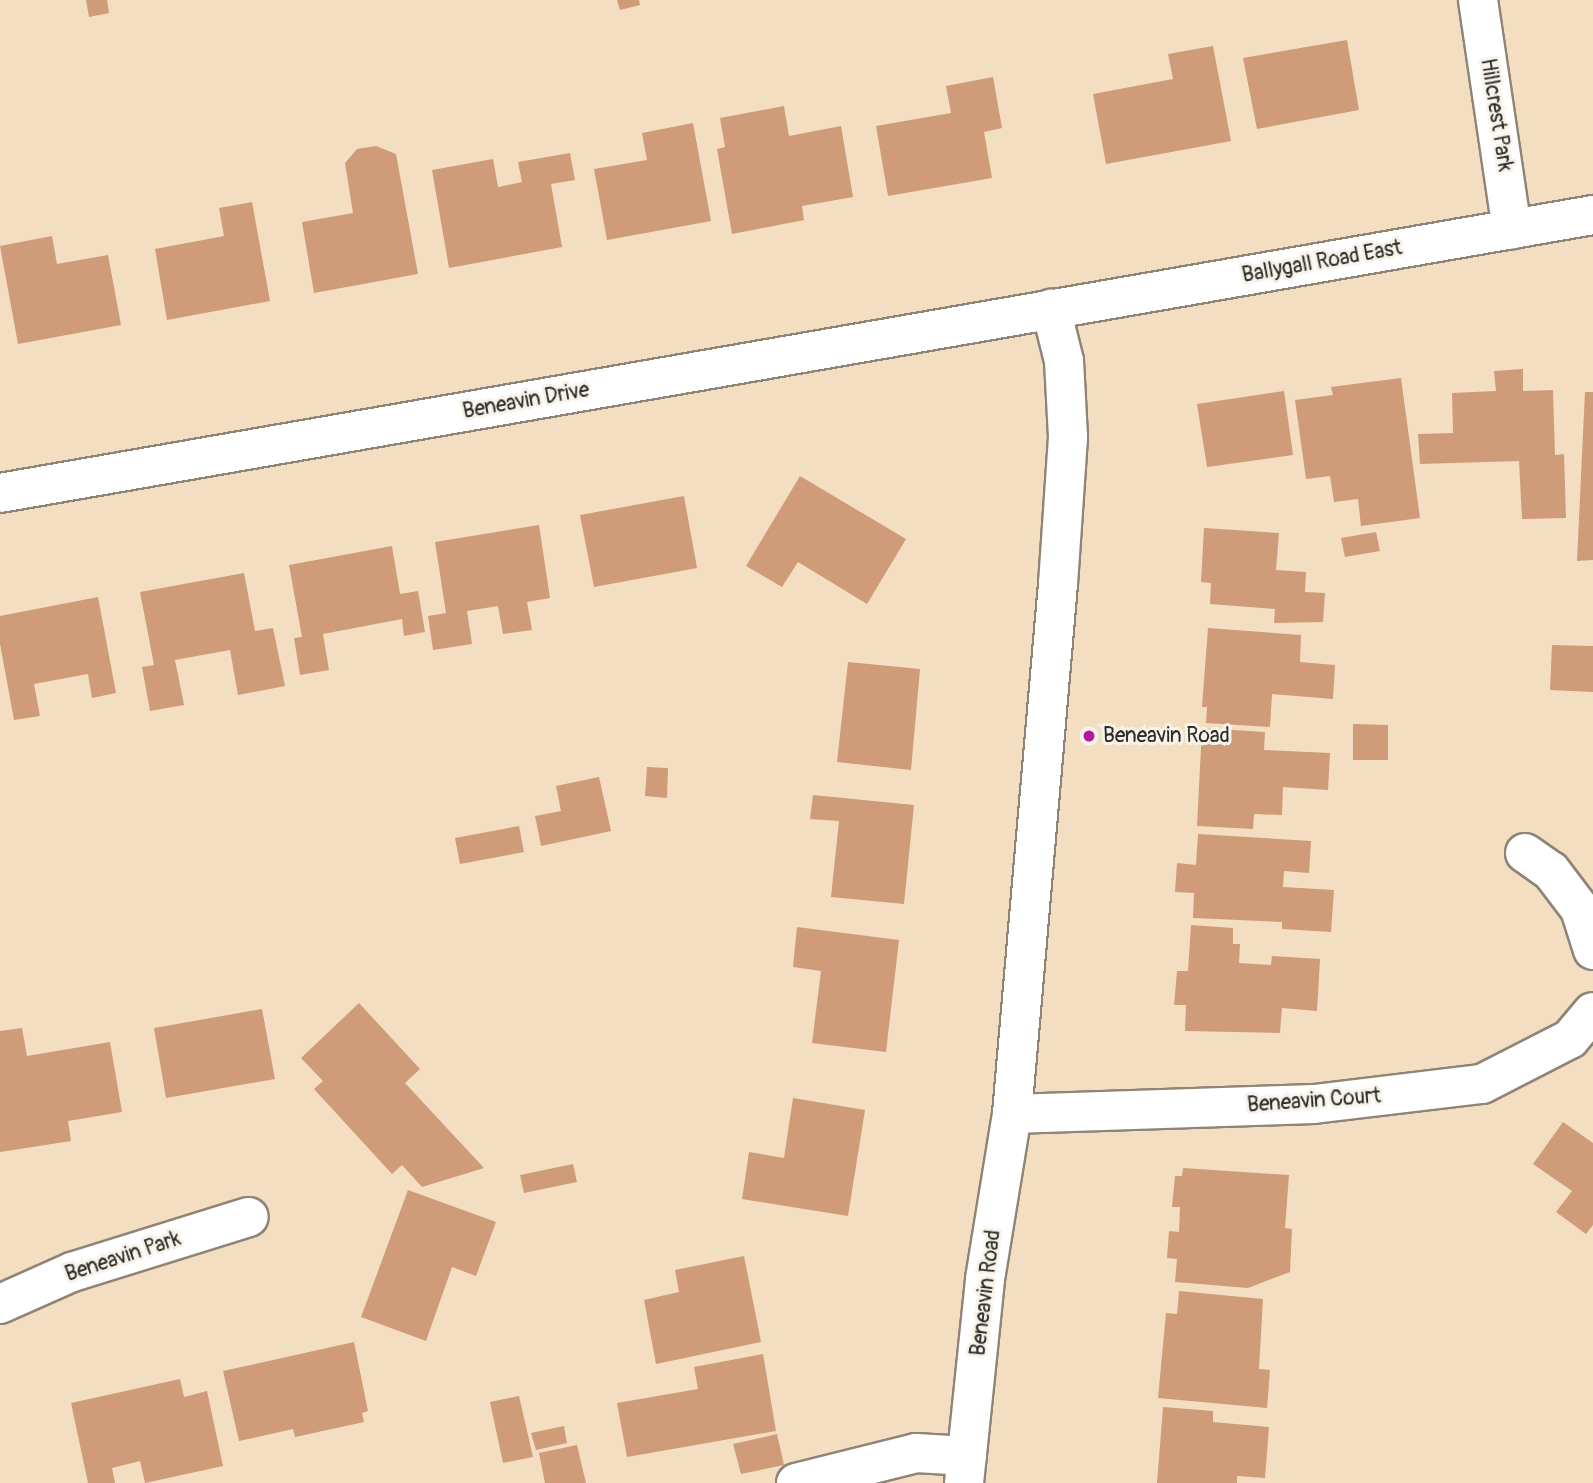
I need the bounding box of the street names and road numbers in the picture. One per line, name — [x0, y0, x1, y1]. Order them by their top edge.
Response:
street label: Hillcrest Park — [1475, 57, 1517, 173]
street label: Ballygall Road East — [1240, 236, 1404, 288]
street label: Beneavin Drive — [461, 377, 591, 425]
street label: Beneavin Court — [1246, 1084, 1382, 1118]
street label: Beneavin Park — [62, 1226, 184, 1288]
street label: Beneavin Road — [966, 1229, 1006, 1357]

